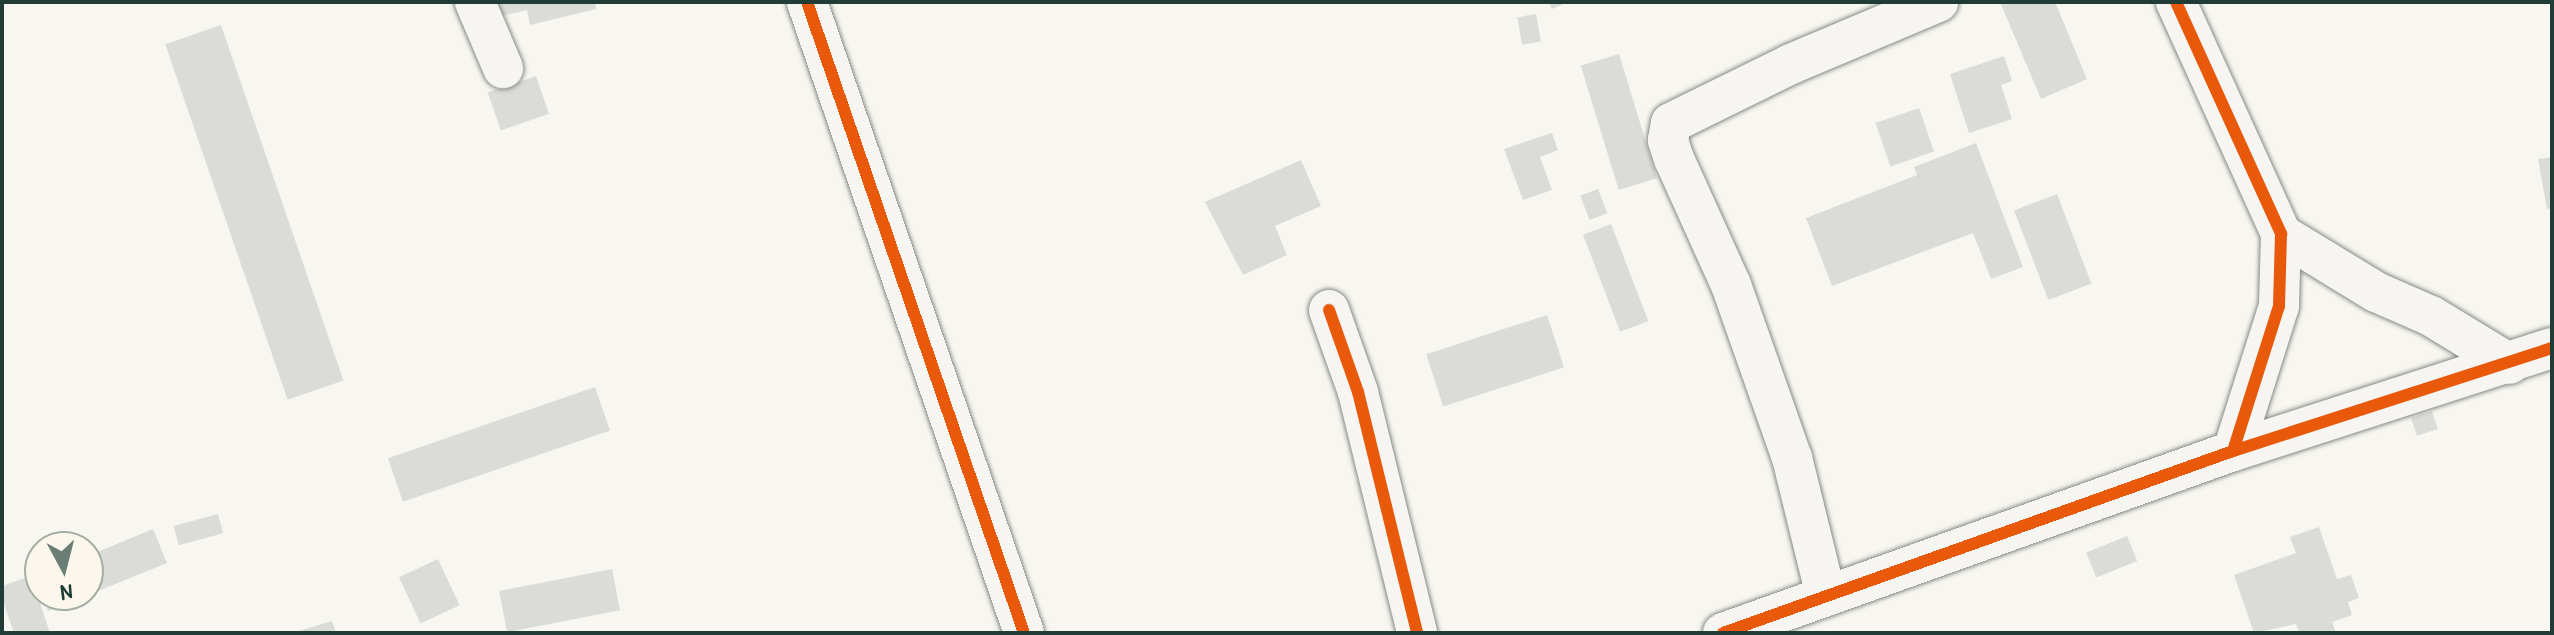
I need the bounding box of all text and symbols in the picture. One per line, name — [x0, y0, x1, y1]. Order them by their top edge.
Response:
north arrow — [24, 531, 104, 611]
text: N — [59, 577, 74, 608]

